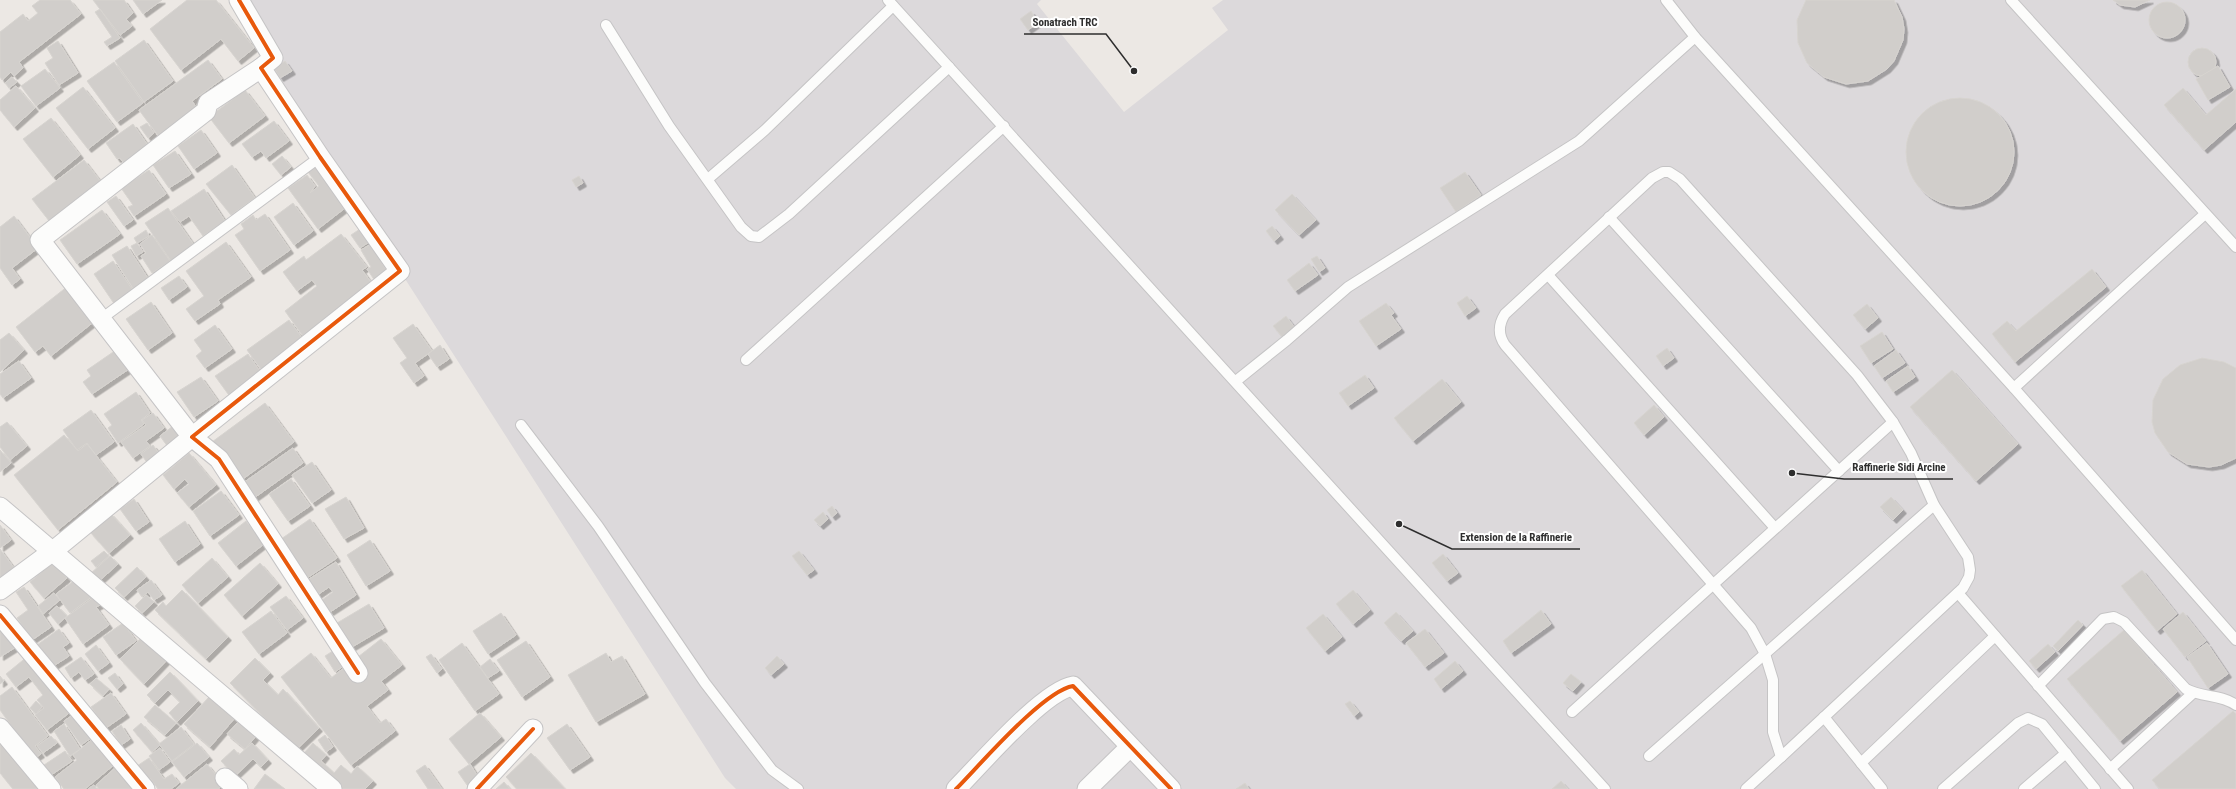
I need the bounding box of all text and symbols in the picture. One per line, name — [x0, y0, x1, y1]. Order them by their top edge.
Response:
callout: Sonatrach TRC — [1024, 11, 1106, 34]
text: Sonatrach TRC — [1032, 16, 1098, 29]
callout: Raffinerie Sidi Arcine — [1844, 456, 1953, 479]
text: Raffinerie Sidi Arcine — [1852, 461, 1946, 474]
callout: Extension de la Raffinerie — [1452, 526, 1580, 549]
text: Extension de la Raffinerie — [1460, 531, 1572, 544]

